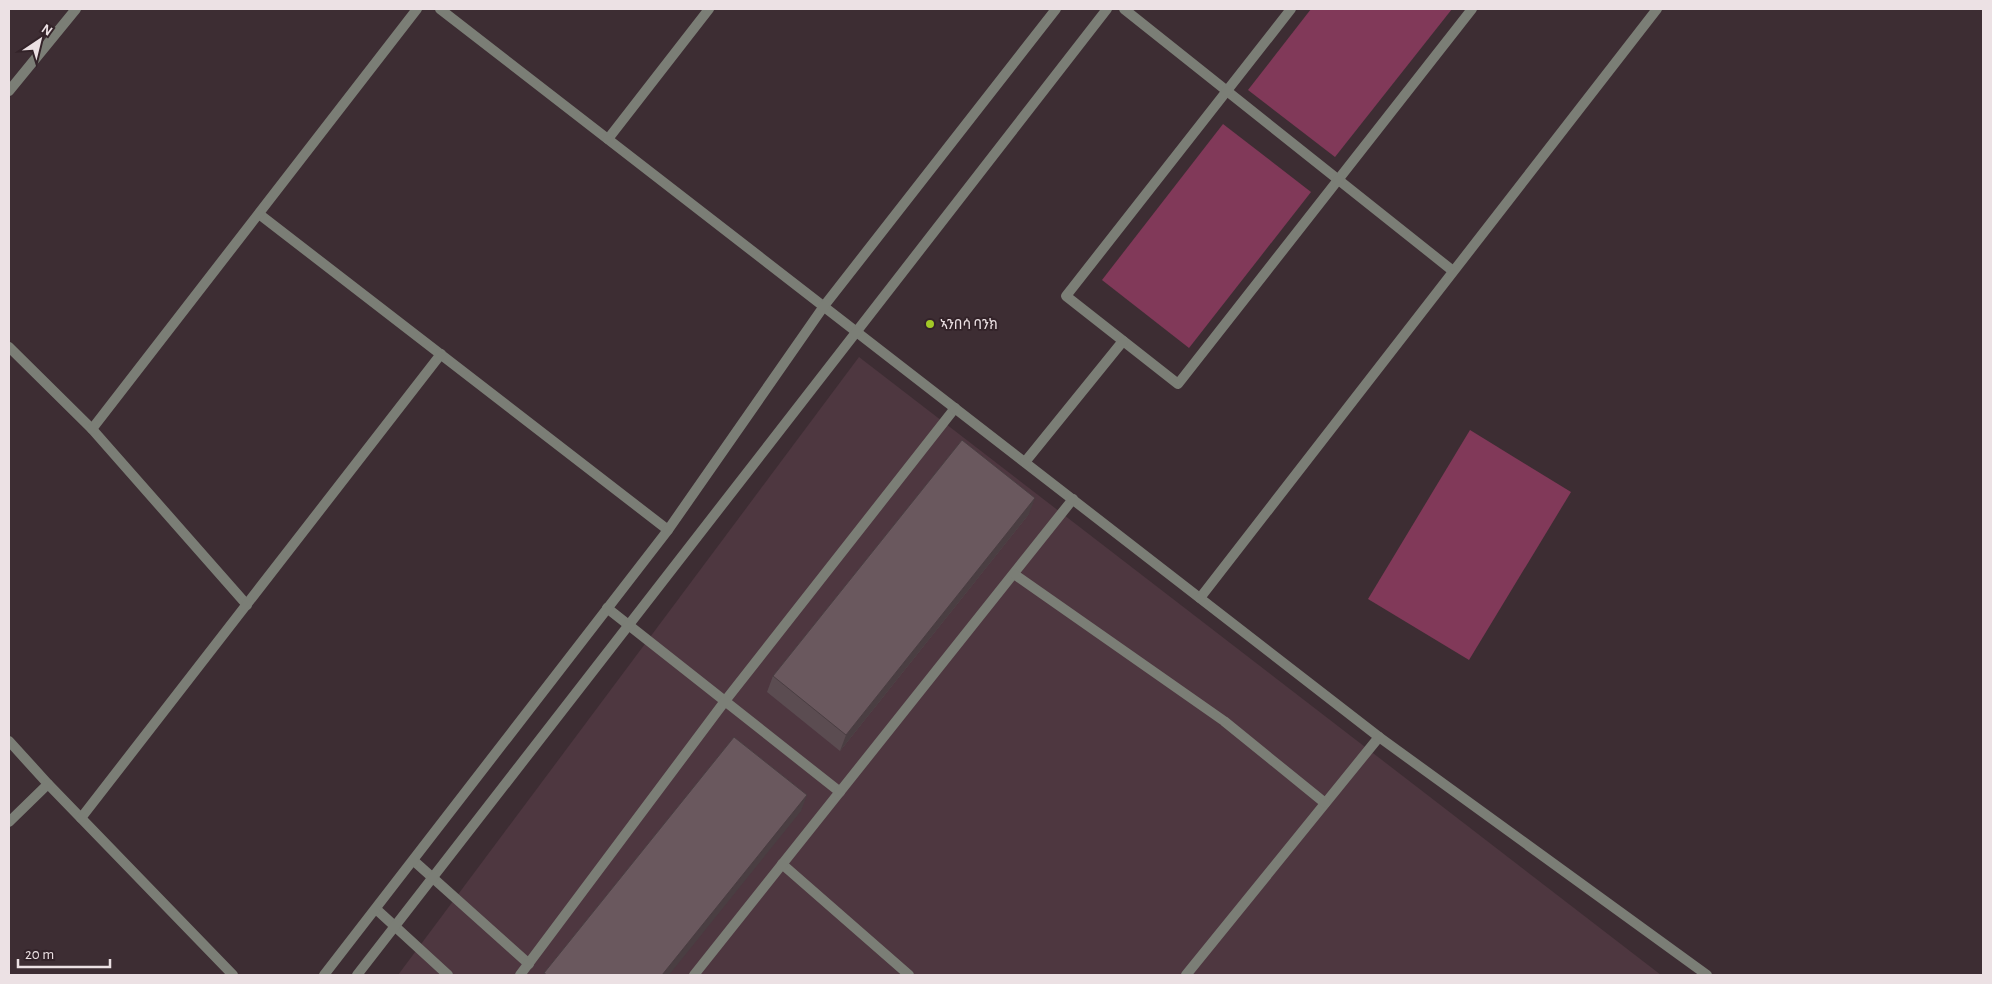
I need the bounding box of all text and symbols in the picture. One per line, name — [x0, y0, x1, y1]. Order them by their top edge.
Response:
north arrow — [15, 15, 65, 65]
text: N — [39, 22, 55, 39]
marker: ኣንበሳ ባንክ — [924, 318, 936, 330]
place label: ኣንበሳ ባንክ — [940, 318, 998, 332]
scale bar — [18, 936, 110, 968]
text: 20 m — [25, 947, 54, 962]

